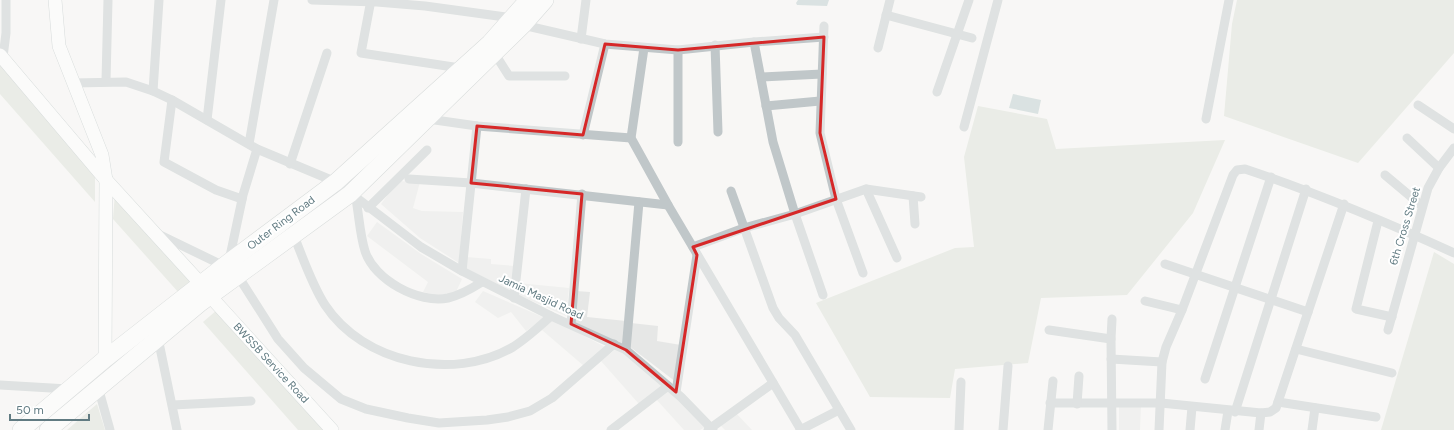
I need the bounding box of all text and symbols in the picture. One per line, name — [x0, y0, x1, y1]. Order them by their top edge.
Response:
street label: 6th Cross Street — [1387, 185, 1423, 267]
street label: Outer Ring Road — [245, 193, 317, 253]
street label: Jamia Masjid Road — [497, 272, 585, 322]
street label: BWSSB Service Road — [230, 320, 312, 406]
scale bar — [10, 396, 89, 422]
text: 50 m — [16, 403, 44, 417]

